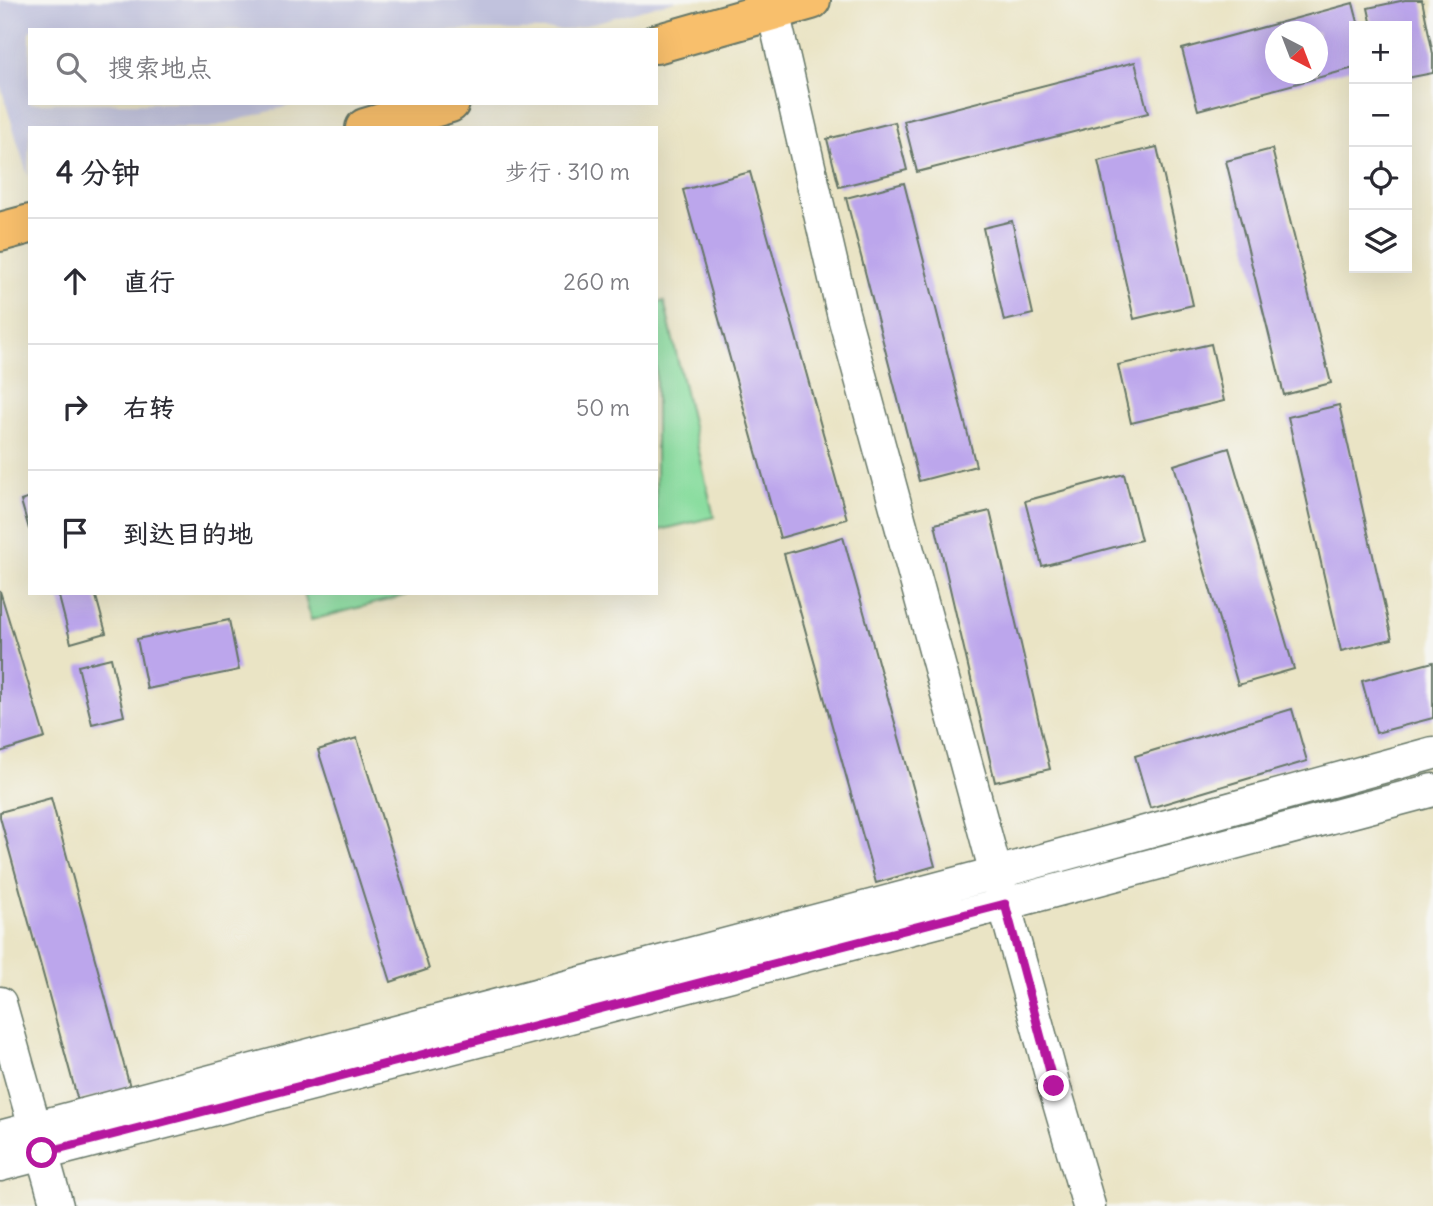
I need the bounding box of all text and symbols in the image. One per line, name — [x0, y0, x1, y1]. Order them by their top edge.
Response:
north arrow — [1265, 21, 1328, 84]
map controls — [1349, 21, 1412, 273]
button: + — [1349, 21, 1412, 84]
search box — [28, 28, 658, 105]
icon: search — [52, 48, 90, 86]
text: 搜索地点 — [108, 51, 212, 84]
button: − — [1349, 84, 1412, 147]
button: locate — [1349, 147, 1412, 210]
text: 4 分钟 — [56, 153, 140, 191]
text: 步行 · 310 m — [505, 157, 630, 186]
button: layers — [1349, 210, 1412, 273]
icon: ahead — [56, 262, 94, 300]
text: 直行 — [123, 265, 175, 298]
text: 260 m — [563, 267, 630, 296]
icon: right — [56, 388, 94, 426]
text: 右转 — [123, 391, 175, 424]
text: 50 m — [576, 393, 630, 422]
icon: arrive — [56, 514, 94, 552]
text: 到达目的地 — [123, 517, 253, 550]
route end — [1038, 1070, 1069, 1101]
route start — [26, 1137, 57, 1168]

